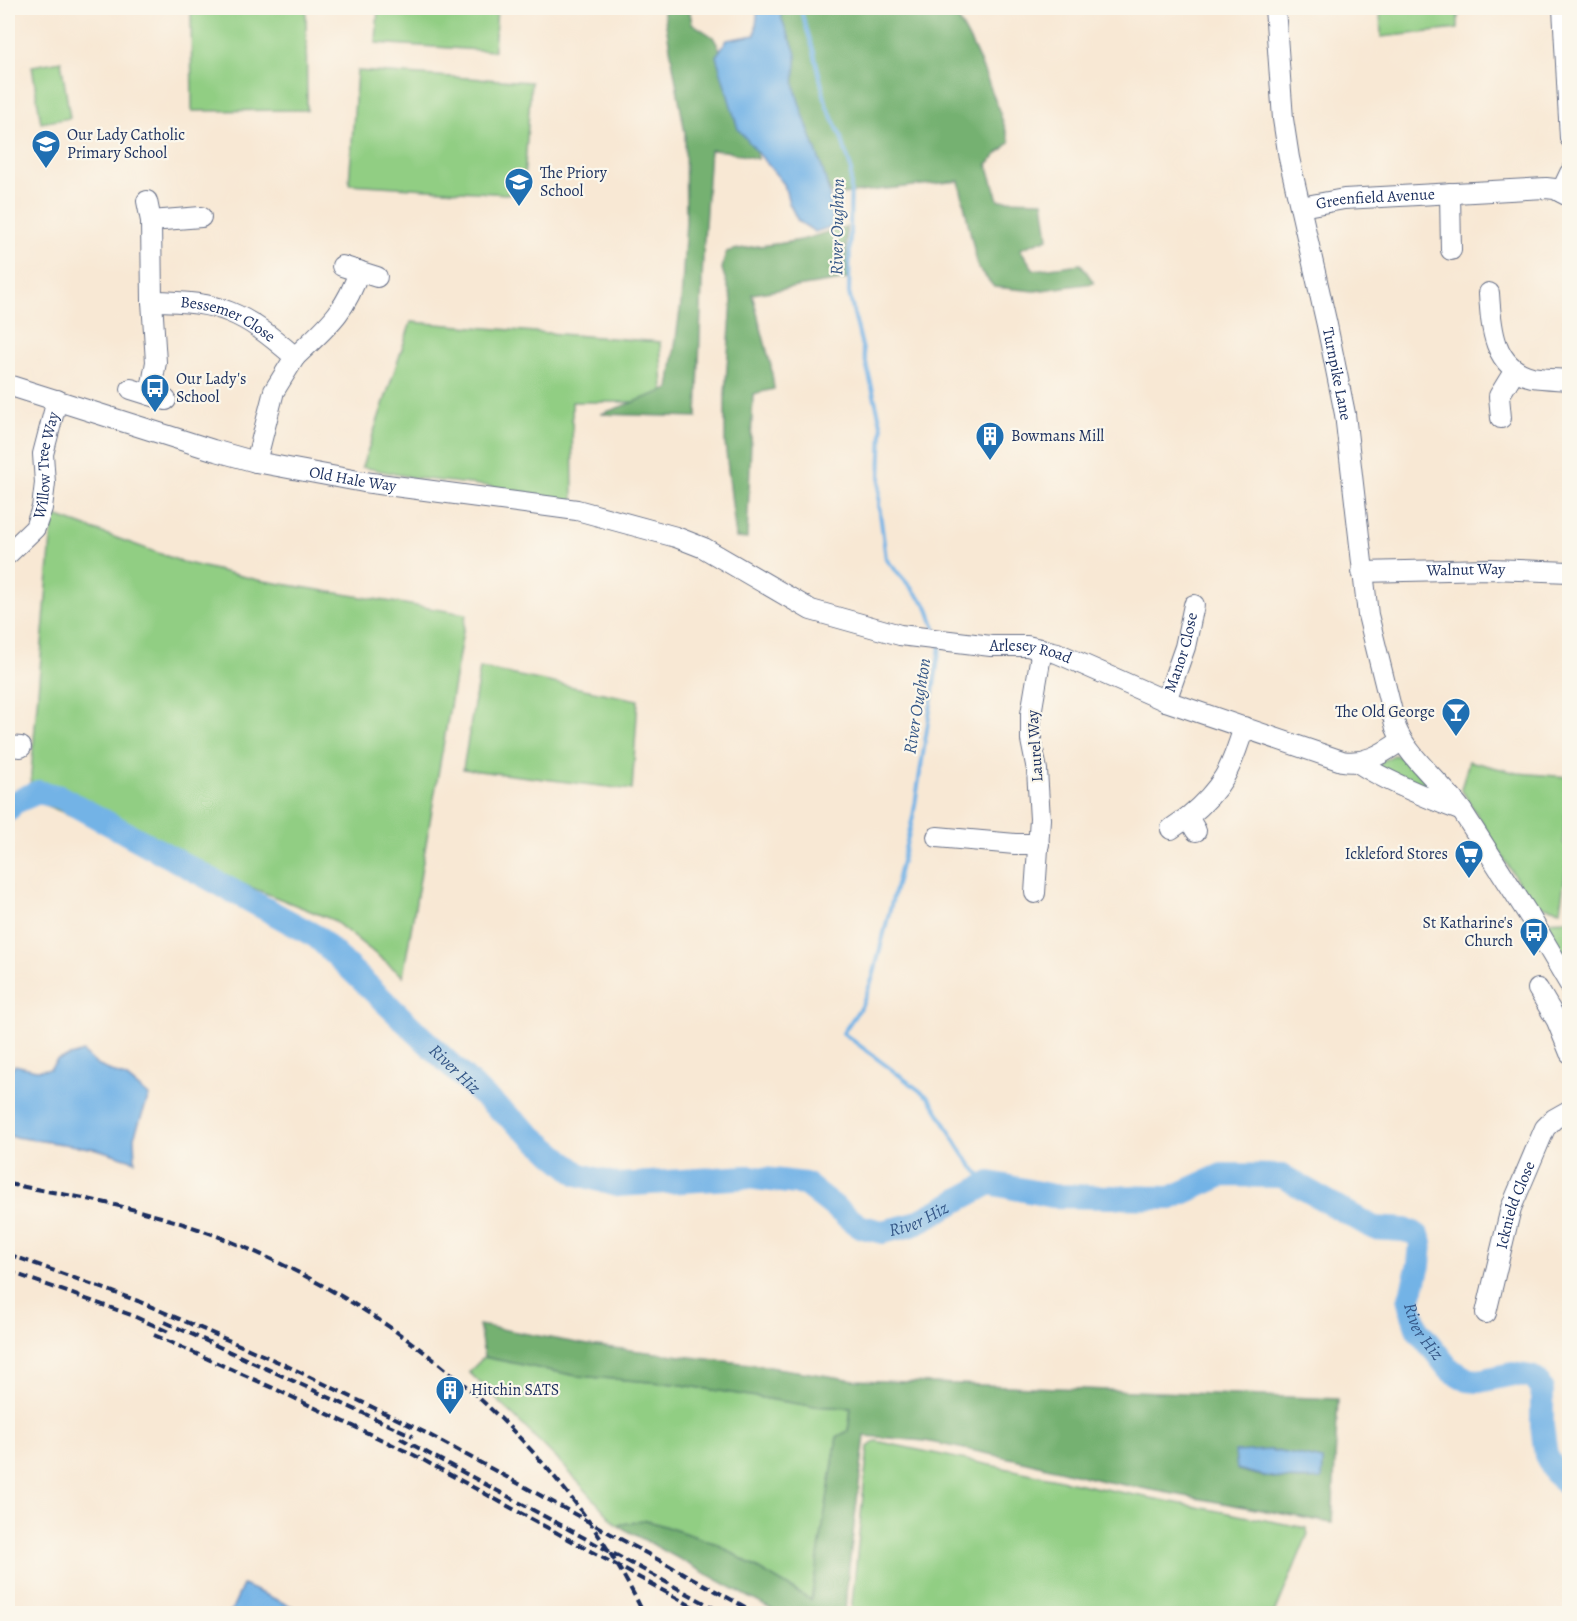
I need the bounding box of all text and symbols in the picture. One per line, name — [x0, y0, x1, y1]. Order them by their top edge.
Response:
place label: Our Lady Catholic Primary School — [67, 124, 185, 164]
school or university icon: Our Lady Catholic Primary School — [30, 128, 62, 170]
place label: The Priory School — [540, 162, 608, 202]
school or university icon: The Priory School — [503, 166, 535, 208]
water label: River Oughton — [824, 178, 850, 276]
street label: Greenfield Avenue — [1314, 183, 1435, 215]
street label: Bessemer Close — [179, 291, 280, 348]
street label: Turnpike Lane — [1317, 326, 1357, 422]
place label: Our Lady's School — [176, 368, 247, 408]
bus stop icon: Our Lady's School — [139, 372, 171, 414]
street label: Willow Tree Way — [28, 408, 65, 523]
building icon: Bowmans Mill — [974, 420, 1006, 462]
place label: Bowmans Mill — [1011, 425, 1104, 447]
street label: Old Hale Way — [307, 461, 399, 497]
street label: Walnut Way — [1425, 558, 1507, 582]
street label: Manor Close — [1159, 610, 1203, 695]
street label: Arlesey Road — [988, 635, 1076, 669]
water label: River Oughton — [898, 656, 936, 756]
bar icon: The Old George — [1440, 696, 1472, 738]
place label: The Old George — [1335, 701, 1435, 723]
street label: Laurel Way — [1021, 708, 1048, 783]
supermarket icon: Ickleford Stores — [1453, 838, 1485, 880]
place label: Ickleford Stores — [1345, 843, 1448, 865]
place label: St Katharine's Church — [1422, 912, 1513, 952]
bus stop icon: St Katharine's Church — [1518, 916, 1550, 958]
water label: River Hiz — [424, 1039, 487, 1100]
street label: Icknield Close — [1491, 1158, 1541, 1251]
water label: River Hiz — [886, 1195, 953, 1242]
water label: River Hiz — [1398, 1300, 1450, 1365]
building icon: Hitchin SATS — [434, 1374, 466, 1416]
place label: Hitchin SATS — [471, 1379, 559, 1401]

